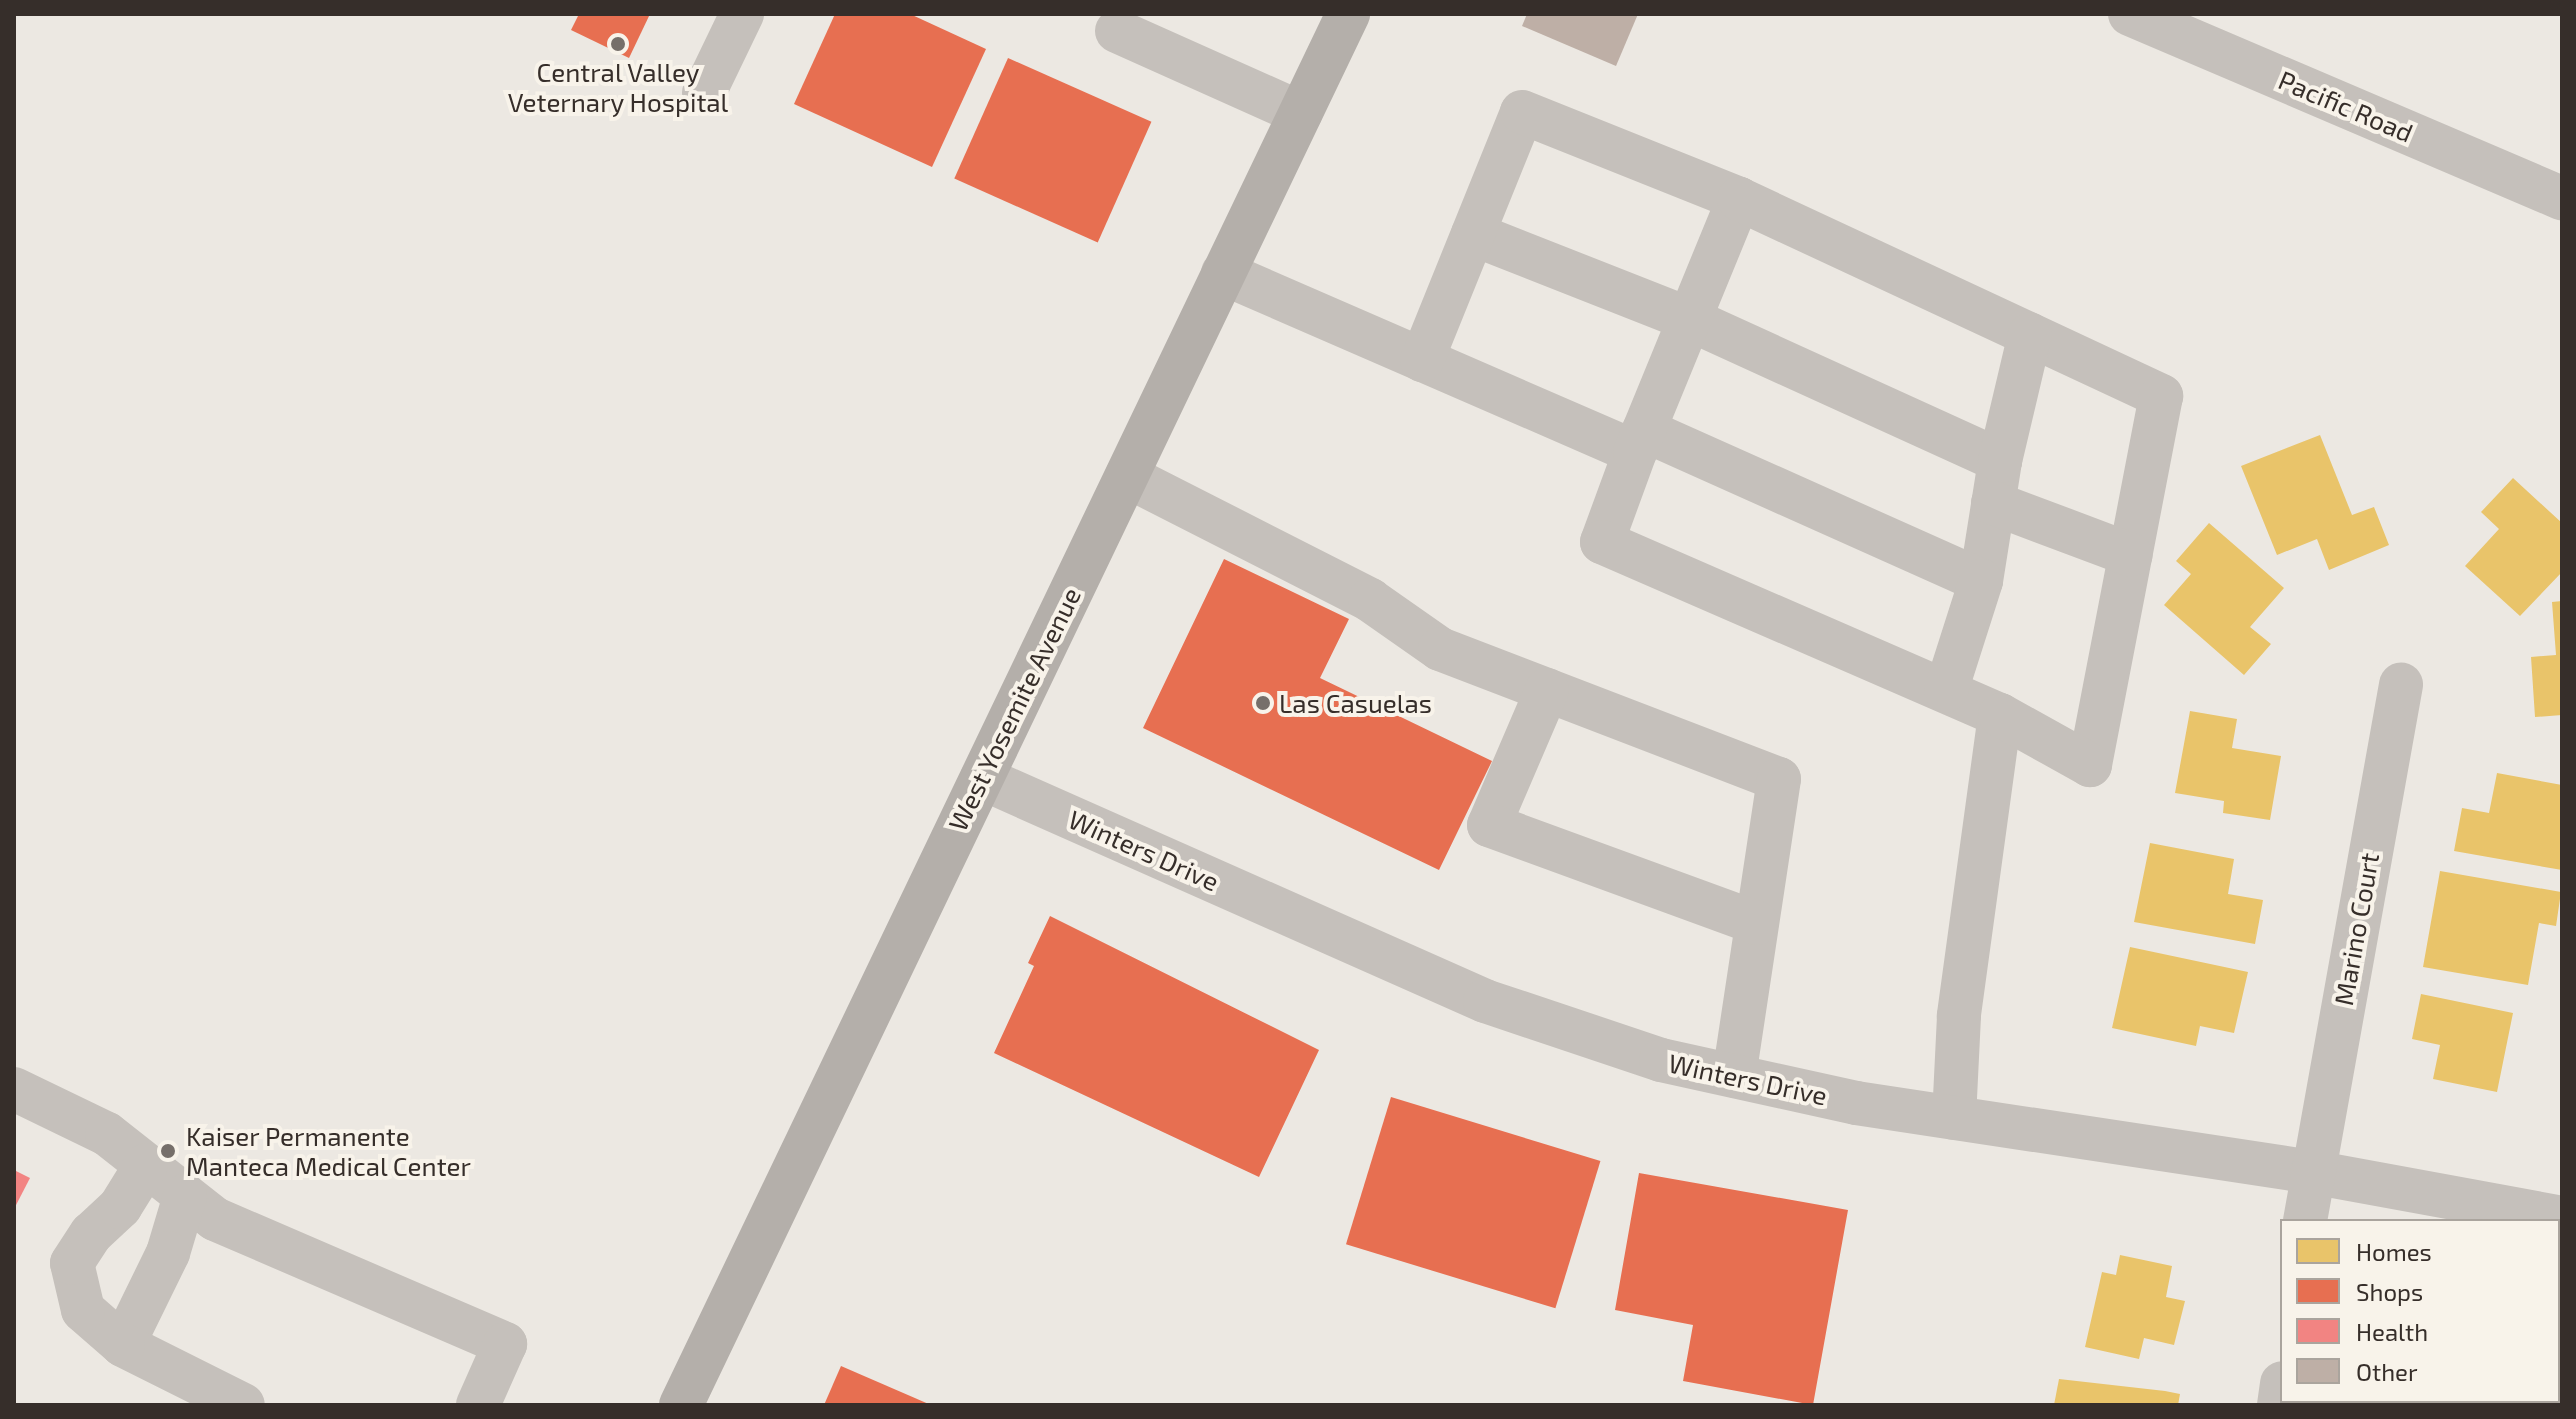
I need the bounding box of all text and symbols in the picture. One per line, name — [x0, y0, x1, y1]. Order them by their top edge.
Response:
marker: Central Valley Veternary Hospital — [609, 35, 627, 53]
place label: Central Valley Veternary Hospital — [507, 56, 729, 118]
street label: Pacific Road — [2274, 64, 2418, 148]
street label: West Yosemite Avenue — [941, 582, 1087, 836]
place label: Las Casuelas — [1279, 687, 1432, 719]
marker: Las Casuelas — [1254, 694, 1272, 712]
street label: Winters Drive — [1064, 803, 1224, 897]
street label: Marino Court — [2327, 850, 2385, 1008]
street label: Winters Drive — [1666, 1047, 1830, 1111]
place label: Kaiser Permanente Manteca Medical Center — [186, 1120, 472, 1182]
marker: Kaiser Permanente Manteca Medical Center — [157, 1140, 179, 1162]
legend — [2280, 1219, 2560, 1403]
text: Homes — [2356, 1237, 2432, 1266]
text: Shops — [2356, 1277, 2423, 1306]
text: Health — [2356, 1317, 2428, 1346]
text: Other — [2356, 1357, 2418, 1386]

